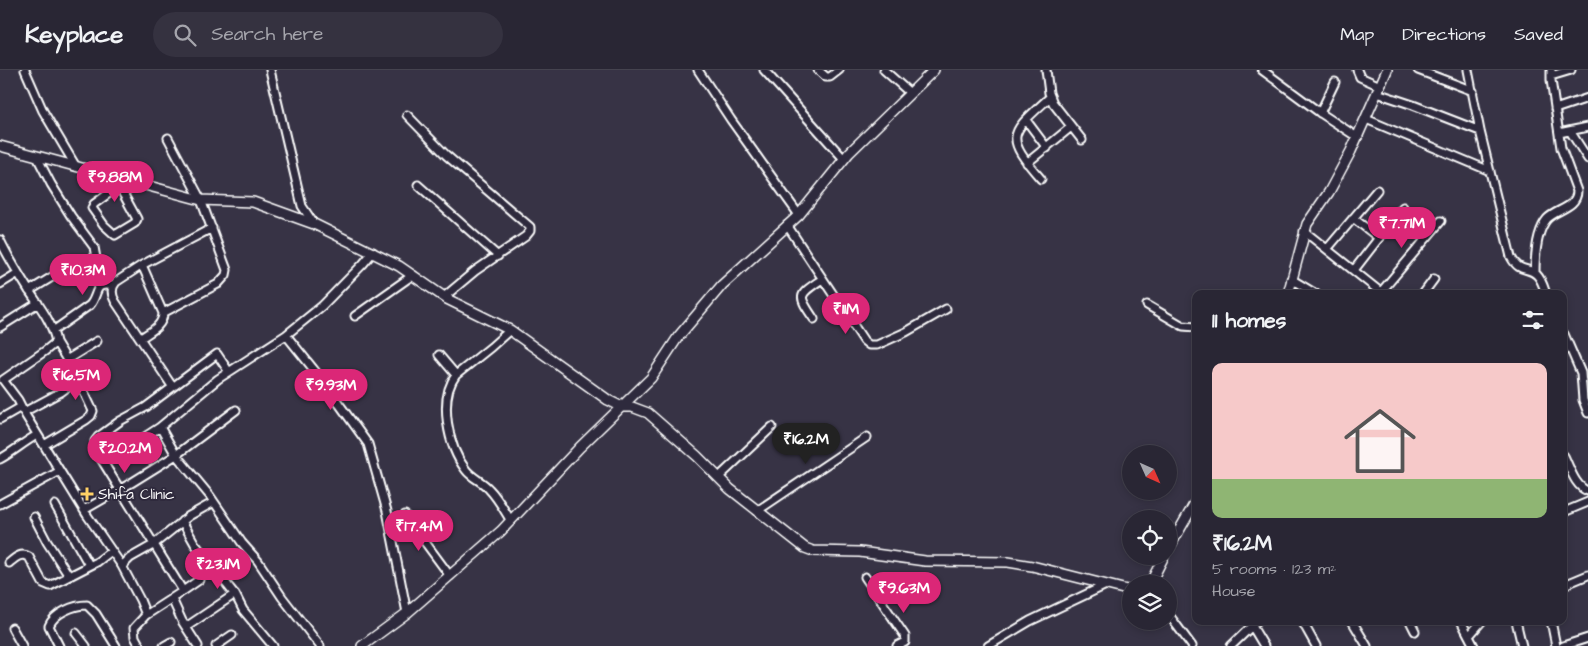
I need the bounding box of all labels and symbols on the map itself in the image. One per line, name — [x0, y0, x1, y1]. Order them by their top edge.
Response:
pin: ₹9.88M — [74, 160, 156, 203]
pin: ₹7.71M — [1361, 206, 1443, 249]
pin: ₹10.3M — [42, 254, 124, 296]
pin: ₹11M — [816, 292, 876, 335]
pin: ₹16.5M — [35, 358, 117, 401]
pin: ₹9.93M — [290, 368, 372, 411]
pin: ₹16.2M — [765, 422, 847, 465]
pin: ₹20.2M — [84, 432, 166, 474]
north arrow — [1122, 445, 1178, 500]
place label: Shifa Clinic — [98, 484, 175, 505]
marker: Shifa Clinic — [80, 487, 94, 501]
pin: ₹17.4M — [378, 510, 460, 552]
pin: ₹23.1M — [177, 548, 259, 590]
pin: ₹9.63M — [863, 572, 945, 614]

